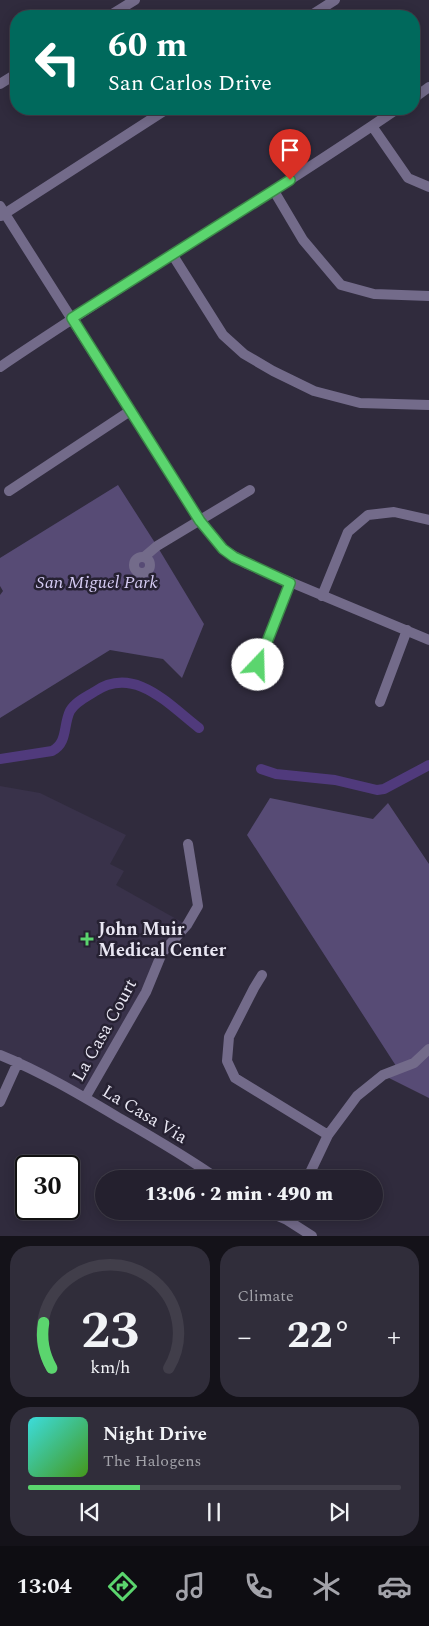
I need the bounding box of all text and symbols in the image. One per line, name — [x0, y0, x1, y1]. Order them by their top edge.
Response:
text: 60 m — [108, 19, 188, 72]
icon: left — [25, 30, 90, 95]
text: San Carlos Drive — [108, 67, 272, 100]
pin — [269, 129, 311, 180]
icon: arrive — [276, 136, 304, 164]
park label: San Miguel Park — [36, 569, 158, 596]
position arrow — [231, 638, 283, 690]
place label: John Muir Medical Center — [98, 916, 226, 964]
marker: John Muir Medical Center — [80, 932, 94, 946]
street label: La Casa Court — [65, 974, 144, 1087]
street label: La Casa Via — [97, 1078, 193, 1151]
speed limit sign: 30 — [15, 1155, 80, 1220]
text: 13:06 · 2 min · 490 m — [145, 1180, 333, 1209]
text: Climate — [238, 1284, 294, 1308]
text: 23 — [81, 1292, 139, 1371]
text: 22° — [287, 1307, 352, 1365]
text: − — [238, 1316, 252, 1359]
text: + — [387, 1316, 401, 1359]
text: km/h — [90, 1354, 130, 1381]
text: Night Drive — [103, 1420, 207, 1449]
text: The Halogens — [103, 1449, 201, 1473]
icon: previous — [76, 1498, 104, 1526]
icon: pause — [200, 1498, 228, 1526]
icon: next — [325, 1498, 353, 1526]
icon: directions — [105, 1569, 140, 1604]
icon: music — [173, 1569, 208, 1604]
icon: phone — [241, 1569, 276, 1604]
icon: climate — [309, 1569, 344, 1604]
icon: car — [377, 1569, 412, 1604]
text: 13:04 — [17, 1570, 72, 1603]

